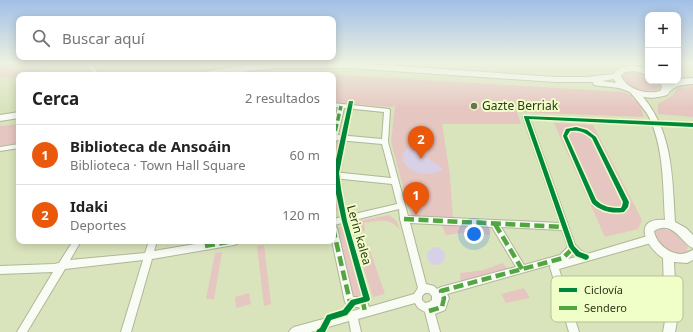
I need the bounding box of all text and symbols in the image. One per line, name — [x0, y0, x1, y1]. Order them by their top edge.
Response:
map controls — [645, 12, 681, 84]
button: + — [645, 12, 681, 48]
search box — [16, 16, 336, 60]
icon: search — [30, 27, 52, 49]
text: Buscar aquí — [62, 28, 145, 48]
button: − — [645, 48, 681, 84]
text: Cerca — [32, 87, 79, 110]
text: 2 resultados — [245, 89, 320, 107]
place label: Gazte Berriak — [482, 97, 559, 114]
marker: Gazte Berriak — [469, 101, 479, 111]
pin: 2 — [408, 126, 434, 159]
text: Biblioteca de Ansoáin — [70, 136, 231, 156]
text: 1 — [41, 146, 49, 164]
text: 60 m — [290, 146, 320, 164]
text: Biblioteca · Town Hall Square — [70, 156, 246, 174]
pin: 1 — [403, 182, 429, 215]
text: Idaki — [70, 196, 108, 216]
street label: Lerin kalea — [343, 203, 376, 267]
text: 2 — [41, 206, 49, 224]
text: 120 m — [282, 206, 320, 224]
text: Deportes — [70, 216, 126, 234]
your location — [464, 224, 484, 244]
legend — [551, 276, 683, 322]
text: Ciclovía — [584, 282, 623, 297]
text: Sendero — [584, 300, 627, 315]

